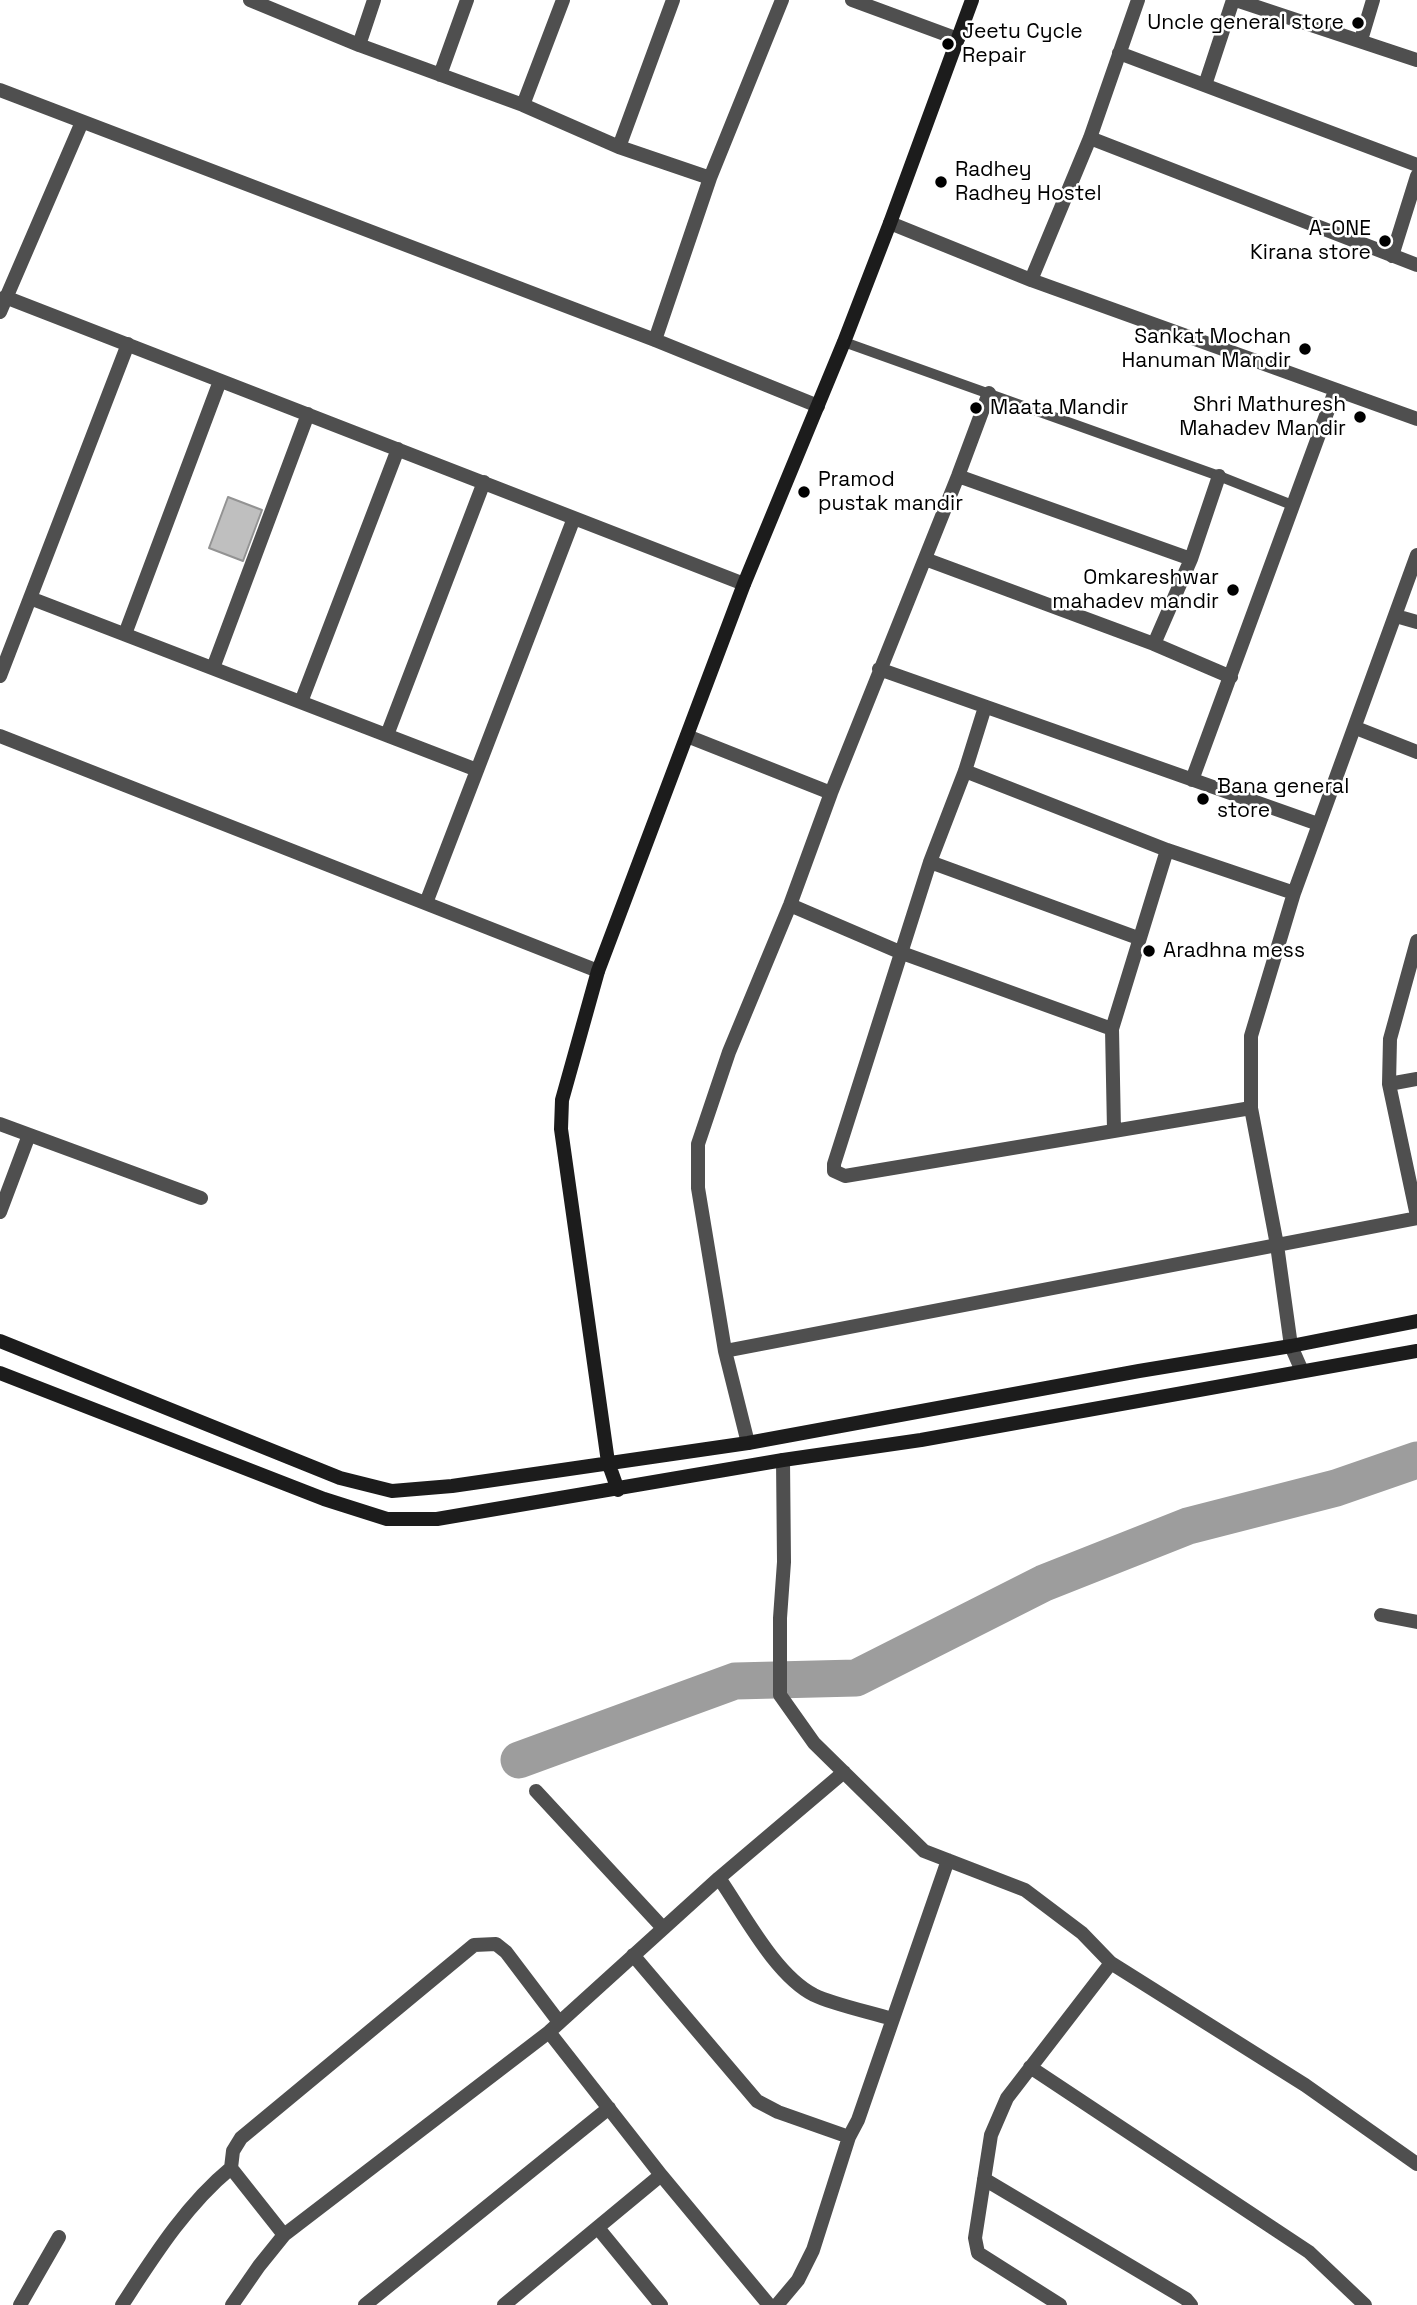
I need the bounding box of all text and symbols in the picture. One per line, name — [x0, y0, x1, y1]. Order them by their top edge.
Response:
place label: Uncle general store — [1147, 10, 1344, 36]
marker: Uncle general store — [1350, 15, 1366, 31]
place label: Jeetu Cycle Repair — [962, 19, 1083, 69]
marker: Jeetu Cycle Repair — [940, 36, 956, 52]
place label: Radhey Radhey Hostel — [955, 157, 1102, 207]
marker: Radhey Radhey Hostel — [933, 174, 949, 190]
place label: A-ONE Kirana store — [1250, 216, 1371, 266]
marker: A-ONE Kirana store — [1377, 233, 1393, 249]
place label: Sankat Mochan Hanuman Mandir — [1121, 324, 1291, 374]
marker: Sankat Mochan Hanuman Mandir — [1297, 341, 1313, 357]
place label: Shri Mathuresh Mahadev Mandir — [1179, 392, 1346, 442]
place label: Maata Mandir — [990, 395, 1128, 421]
marker: Maata Mandir — [968, 400, 984, 416]
marker: Shri Mathuresh Mahadev Mandir — [1352, 409, 1368, 425]
place label: Pramod pustak mandir — [818, 467, 963, 517]
marker: Pramod pustak mandir — [796, 484, 812, 500]
place label: Omkareshwar mahadev mandir — [1052, 565, 1219, 615]
marker: Omkareshwar mahadev mandir — [1225, 582, 1241, 598]
place label: Bana general store — [1217, 774, 1349, 824]
marker: Bana general store — [1195, 791, 1211, 807]
place label: Aradhna mess — [1163, 938, 1305, 964]
marker: Aradhna mess — [1141, 943, 1157, 959]

